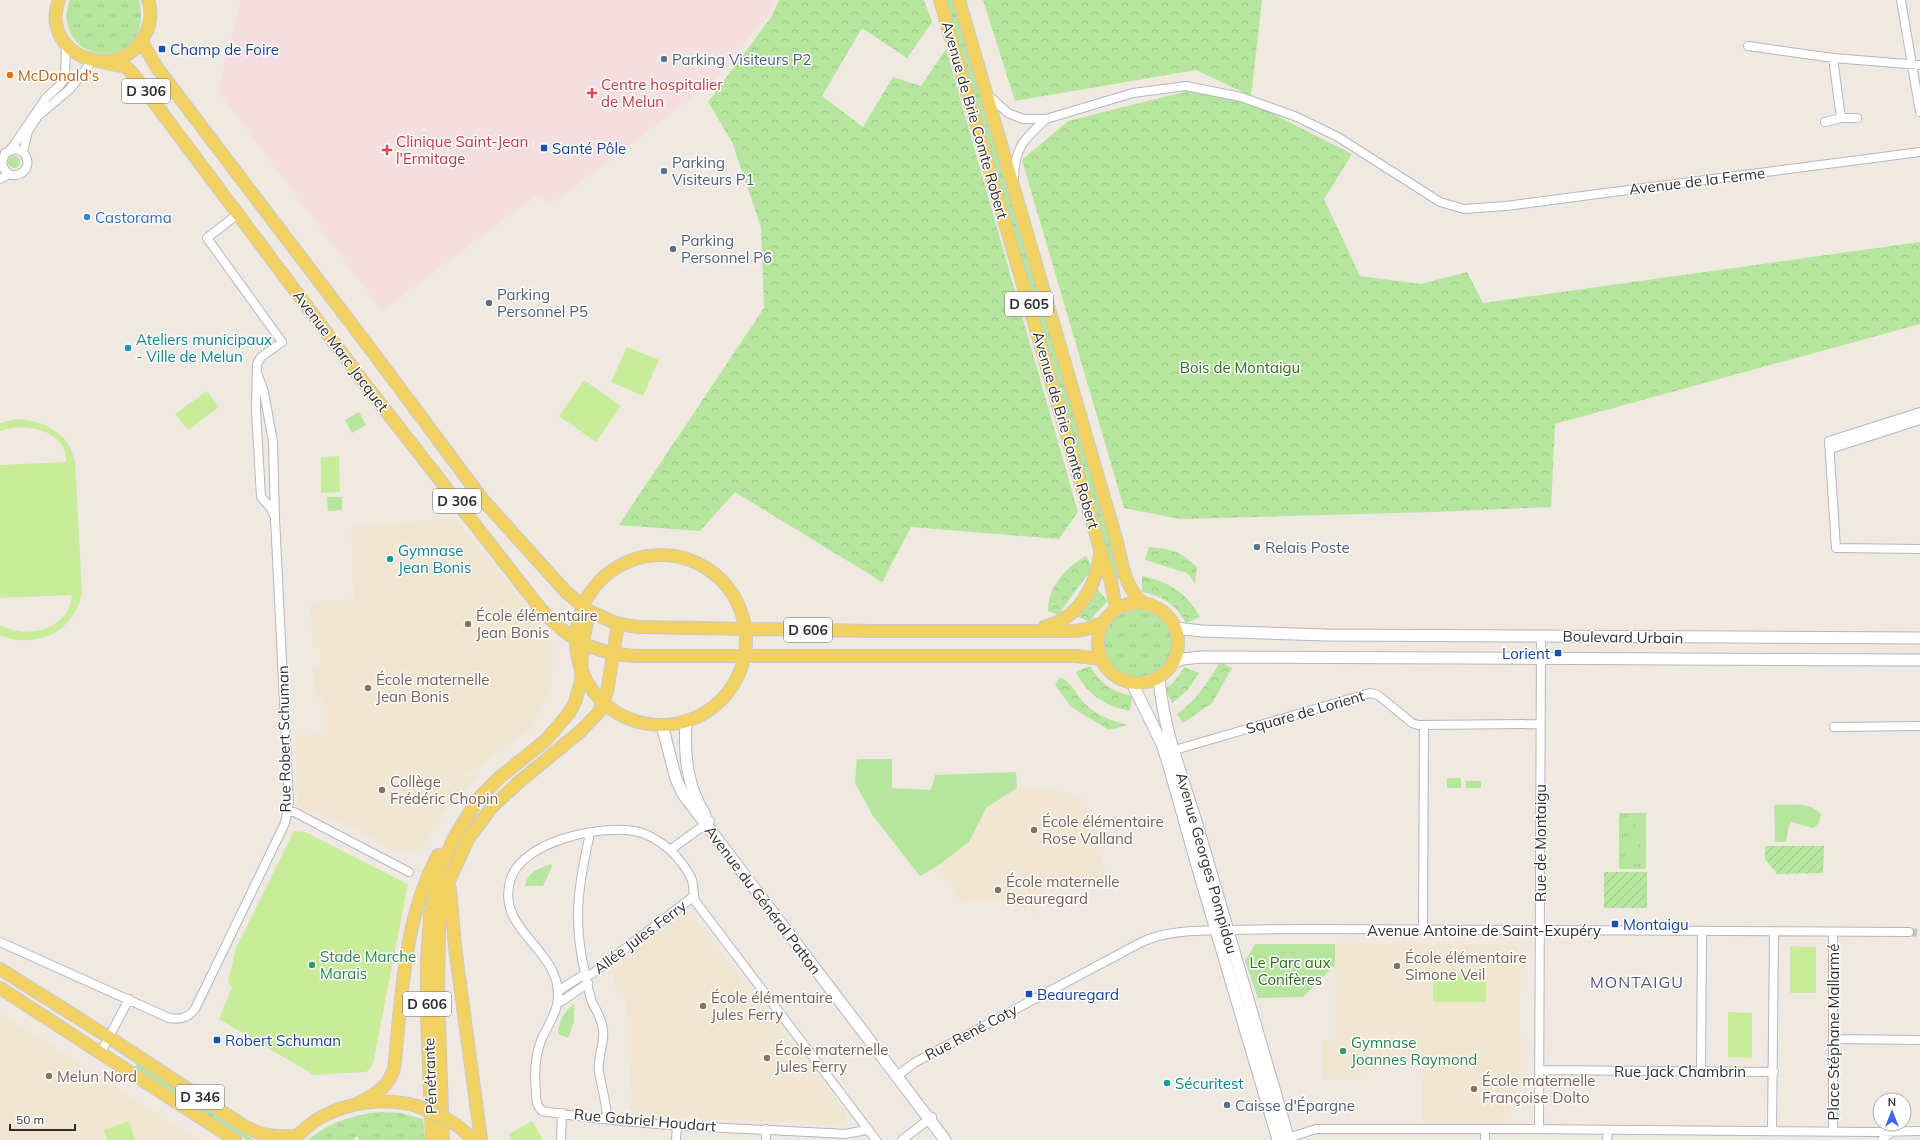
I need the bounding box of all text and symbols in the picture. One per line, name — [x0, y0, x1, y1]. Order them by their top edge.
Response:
street label: Avenue de Brie Comte Robert — [938, 19, 1012, 221]
place label: Champ de Foire — [170, 40, 279, 59]
marker: Champ de Foire — [157, 44, 167, 54]
place label: Parking Visiteurs P2 — [672, 50, 811, 69]
marker: Parking Visiteurs P2 — [659, 54, 669, 64]
place label: McDonald's — [18, 66, 99, 85]
marker: McDonald's — [5, 70, 15, 80]
place label: Centre hospitalier de Melun — [601, 75, 723, 111]
road number: D 306 — [122, 79, 170, 103]
marker: Centre hospitalier de Melun — [586, 87, 598, 99]
place label: Clinique Saint-Jean l'Ermitage — [396, 132, 528, 168]
place label: Santé Pôle — [552, 139, 626, 158]
marker: Santé Pôle — [539, 143, 549, 153]
marker: Clinique Saint-Jean l'Ermitage — [381, 144, 393, 156]
place label: Parking Visiteurs P1 — [672, 153, 755, 189]
street label: Avenue de la Ferme — [1628, 163, 1766, 199]
marker: Parking Visiteurs P1 — [659, 166, 669, 176]
place label: Castorama — [95, 208, 172, 227]
marker: Castorama — [82, 212, 92, 222]
place label: Parking Personnel P6 — [681, 231, 772, 267]
marker: Parking Personnel P6 — [668, 244, 678, 254]
place label: Parking Personnel P5 — [497, 285, 588, 321]
street label: Avenue Marc Jacquet — [289, 287, 393, 415]
road number: D 605 — [1005, 292, 1053, 316]
marker: Parking Personnel P5 — [484, 298, 494, 308]
street label: Avenue de Brie Comte Robert — [1029, 329, 1103, 531]
place label: Ateliers municipaux - Ville de Melun — [136, 330, 272, 366]
marker: Ateliers municipaux - Ville de Melun — [123, 343, 133, 353]
park label: Bois de Montaigu — [1180, 358, 1300, 377]
road number: D 306 — [433, 489, 481, 513]
place label: Relais Poste — [1265, 538, 1350, 557]
place label: Gymnase Jean Bonis — [398, 541, 471, 577]
marker: Relais Poste — [1252, 542, 1262, 552]
marker: Gymnase Jean Bonis — [385, 554, 395, 564]
place label: École élémentaire Jean Bonis — [476, 606, 598, 642]
road number: D 606 — [784, 618, 832, 642]
marker: École élémentaire Jean Bonis — [463, 619, 473, 629]
street label: Boulevard Urbain — [1562, 626, 1684, 648]
place label: Lorient — [1502, 644, 1550, 663]
marker: Lorient — [1553, 648, 1563, 658]
street label: Rue Robert Schuman — [273, 665, 295, 813]
place label: École maternelle Jean Bonis — [376, 670, 489, 706]
marker: École maternelle Jean Bonis — [363, 683, 373, 693]
street label: Square de Lorient — [1244, 686, 1366, 738]
street label: Avenue Georges Pompidou — [1172, 770, 1242, 956]
place label: Collège Frédéric Chopin — [390, 772, 498, 808]
street label: Rue de Montaigu — [1531, 784, 1550, 902]
marker: Collège Frédéric Chopin — [377, 785, 387, 795]
place label: École élémentaire Rose Valland — [1042, 812, 1164, 848]
street label: Avenue du Général Patton — [701, 822, 825, 978]
marker: École élémentaire Rose Valland — [1029, 825, 1039, 835]
place label: École maternelle Beauregard — [1006, 872, 1119, 908]
marker: École maternelle Beauregard — [993, 885, 1003, 895]
street label: Allée Jules Ferry — [590, 896, 690, 978]
place label: Montaigu — [1623, 915, 1689, 934]
marker: Montaigu — [1610, 919, 1620, 929]
street label: Avenue Antoine de Saint-Exupéry — [1367, 921, 1601, 940]
street label: Place Stéphane Mallarmé — [1824, 944, 1843, 1120]
place label: Stade Marche Marais — [320, 947, 416, 983]
place label: École élémentaire Simone Veil — [1405, 948, 1527, 984]
park label: Le Parc aux Conifères — [1250, 953, 1330, 989]
marker: Stade Marche Marais — [307, 960, 317, 970]
marker: École élémentaire Simone Veil — [1392, 961, 1402, 971]
district label: MONTAIGU — [1590, 972, 1684, 992]
place label: Beauregard — [1037, 985, 1119, 1004]
place label: École élémentaire Jules Ferry — [711, 988, 833, 1024]
marker: Beauregard — [1024, 989, 1034, 999]
road number: D 606 — [403, 992, 451, 1016]
street label: Rue René Coty — [922, 1000, 1020, 1064]
marker: École élémentaire Jules Ferry — [698, 1001, 708, 1011]
place label: Robert Schuman — [225, 1031, 341, 1050]
place label: Gymnase Joannes Raymond — [1351, 1033, 1477, 1069]
marker: Robert Schuman — [212, 1035, 222, 1045]
street label: Pénétrante — [419, 1038, 441, 1114]
place label: École maternelle Jules Ferry — [775, 1040, 888, 1076]
marker: Gymnase Joannes Raymond — [1338, 1046, 1348, 1056]
marker: École maternelle Jules Ferry — [762, 1053, 772, 1063]
street label: Rue Jack Chambrin — [1614, 1062, 1746, 1081]
place label: Melun Nord — [57, 1067, 137, 1086]
marker: Melun Nord — [44, 1071, 54, 1081]
place label: École maternelle Françoise Dolto — [1482, 1071, 1595, 1107]
place label: Sécuritest — [1175, 1074, 1244, 1093]
marker: Sécuritest — [1162, 1078, 1172, 1088]
marker: École maternelle Françoise Dolto — [1469, 1084, 1479, 1094]
road number: D 346 — [176, 1085, 224, 1109]
north arrow — [1872, 1092, 1912, 1132]
text: N — [1888, 1095, 1896, 1109]
place label: Caisse d'Épargne — [1235, 1096, 1355, 1115]
marker: Caisse d'Épargne — [1222, 1100, 1232, 1110]
street label: Rue Gabriel Houdart — [573, 1104, 717, 1136]
scale bar — [10, 1106, 75, 1132]
text: 50 m — [16, 1112, 44, 1127]

